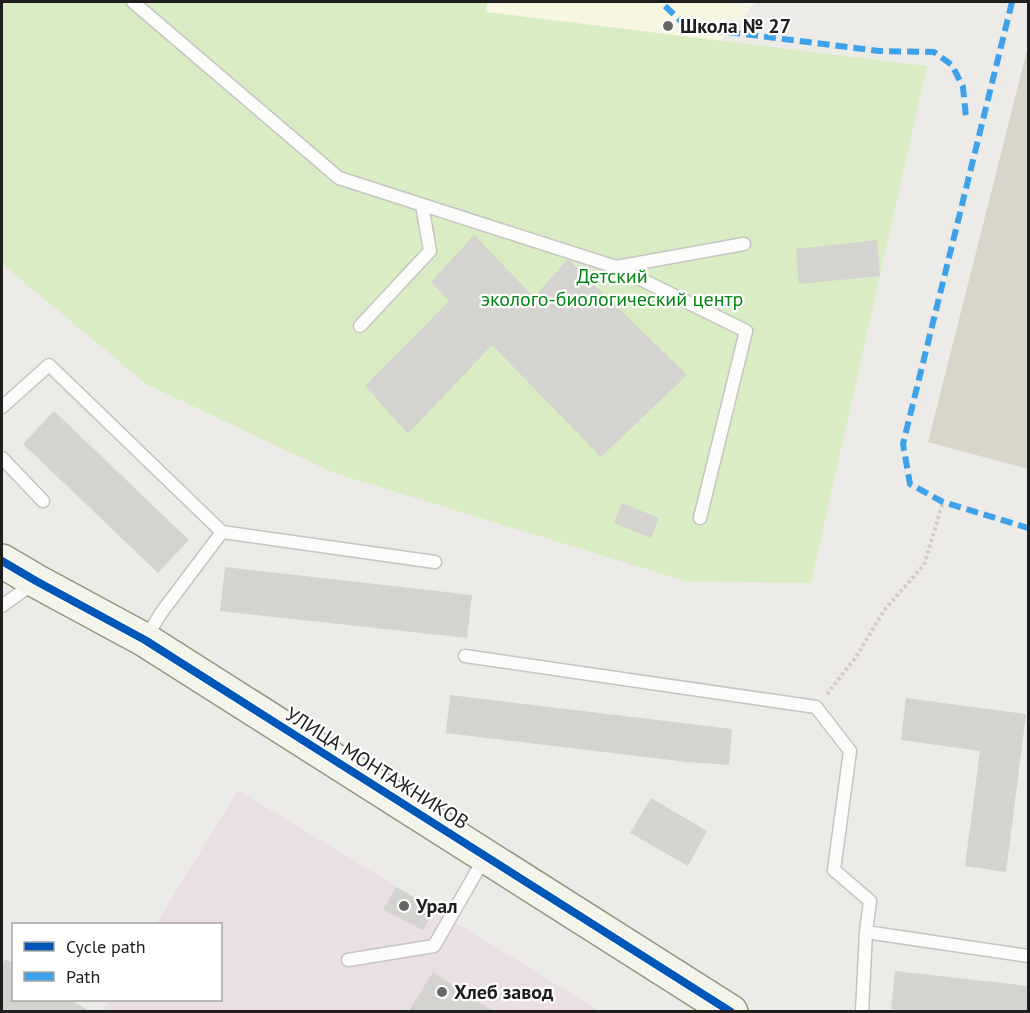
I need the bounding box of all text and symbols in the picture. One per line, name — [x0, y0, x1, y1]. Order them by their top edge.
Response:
place label: Школа № 27 — [680, 13, 791, 39]
marker: Школа № 27 — [661, 19, 675, 33]
park label: Детский эколого-биологический центр — [481, 263, 743, 312]
street label: УЛИЦА МОНТАЖНИКОВ — [281, 701, 473, 835]
place label: Урал — [415, 893, 458, 919]
marker: Урал — [397, 899, 411, 913]
legend — [12, 923, 222, 1001]
text: Cycle path — [66, 935, 146, 958]
text: Path — [66, 965, 100, 988]
place label: Хлеб завод — [454, 979, 554, 1005]
marker: Хлеб завод — [435, 985, 449, 999]

